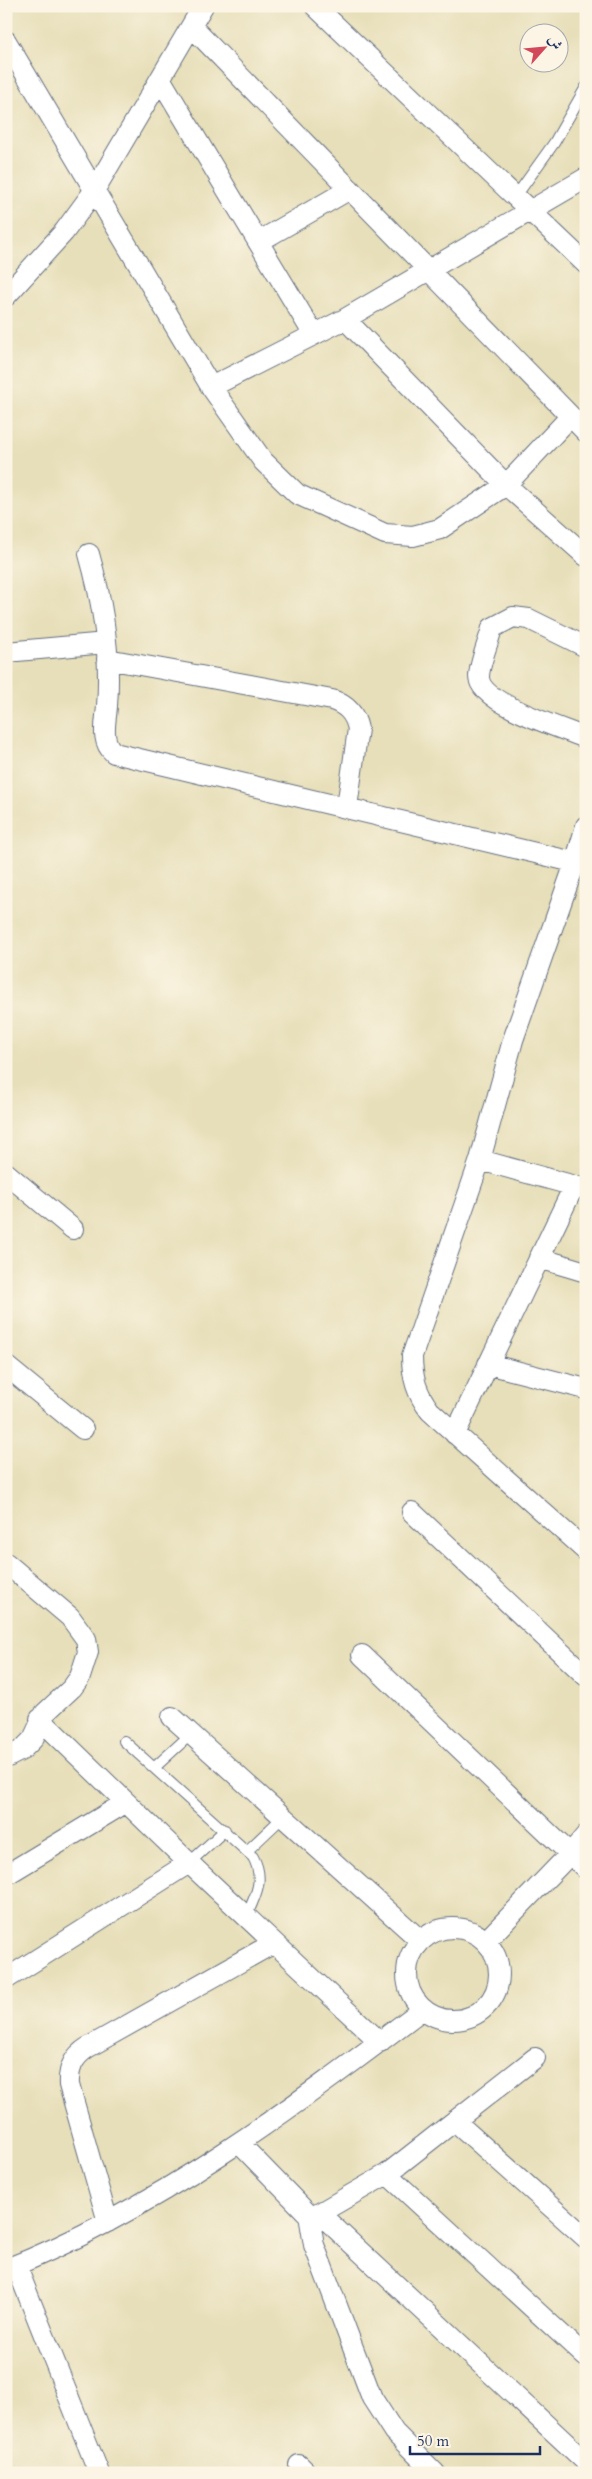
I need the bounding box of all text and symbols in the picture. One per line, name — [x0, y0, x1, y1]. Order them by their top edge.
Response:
north arrow — [520, 22, 570, 72]
text: ش — [544, 32, 567, 53]
scale bar — [410, 2424, 540, 2456]
text: 50 m — [417, 2431, 449, 2451]

